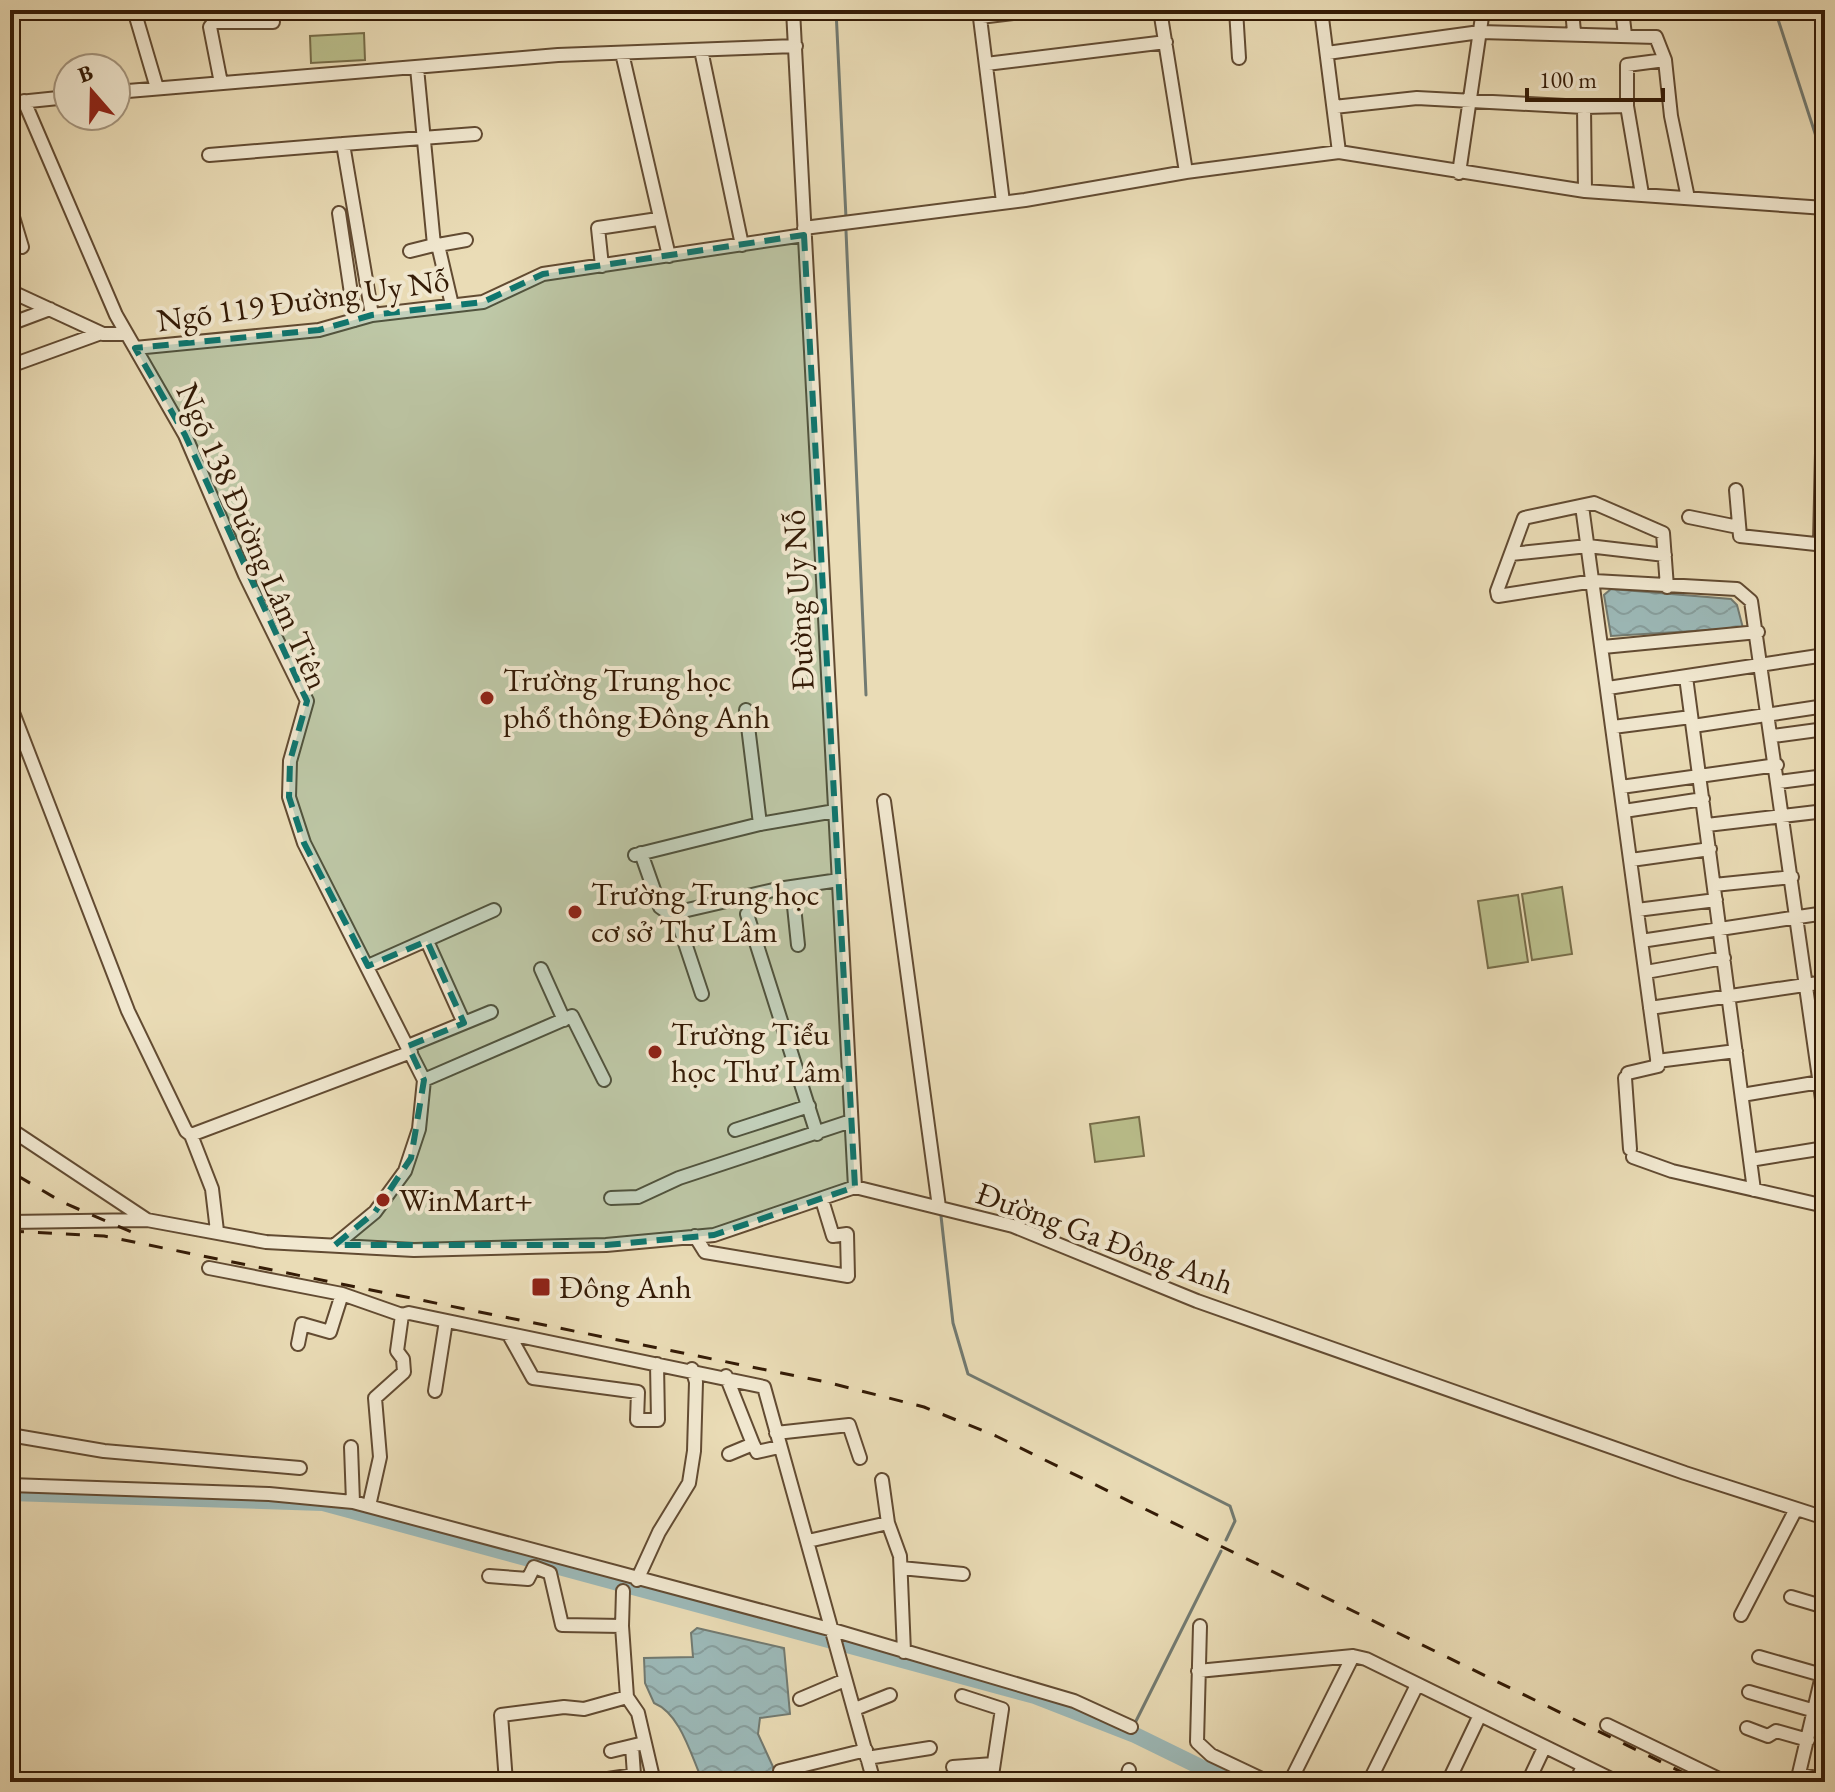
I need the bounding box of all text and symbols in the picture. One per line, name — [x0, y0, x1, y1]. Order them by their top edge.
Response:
north arrow — [52, 52, 132, 132]
scale bar — [1527, 52, 1663, 102]
text: B — [74, 58, 97, 90]
text: 100 m — [1539, 64, 1597, 95]
street label: Ngõ 119 Đường Uy Nỗ — [154, 259, 452, 341]
street label: Ngõ 138 Đường Lâm Tiên — [167, 376, 340, 696]
street label: Đường Uy Nỗ — [772, 509, 824, 691]
place label: Trường Trung học phổ thông Đông Anh — [503, 659, 770, 738]
marker: Trường Trung học phổ thông Đông Anh — [478, 689, 496, 707]
place label: Trường Trung học cơ sở Thư Lâm — [591, 873, 820, 952]
marker: Trường Trung học cơ sở Thư Lâm — [566, 903, 584, 921]
place label: Trường Tiểu học Thư Lâm — [671, 1013, 841, 1092]
marker: Trường Tiểu học Thư Lâm — [646, 1043, 664, 1061]
street label: Đường Ga Đông Anh — [971, 1172, 1239, 1304]
place label: WinMart+ — [399, 1179, 533, 1221]
marker: WinMart+ — [374, 1191, 392, 1209]
place label: Đông Anh — [559, 1266, 692, 1308]
marker: Đông Anh — [530, 1276, 552, 1298]

